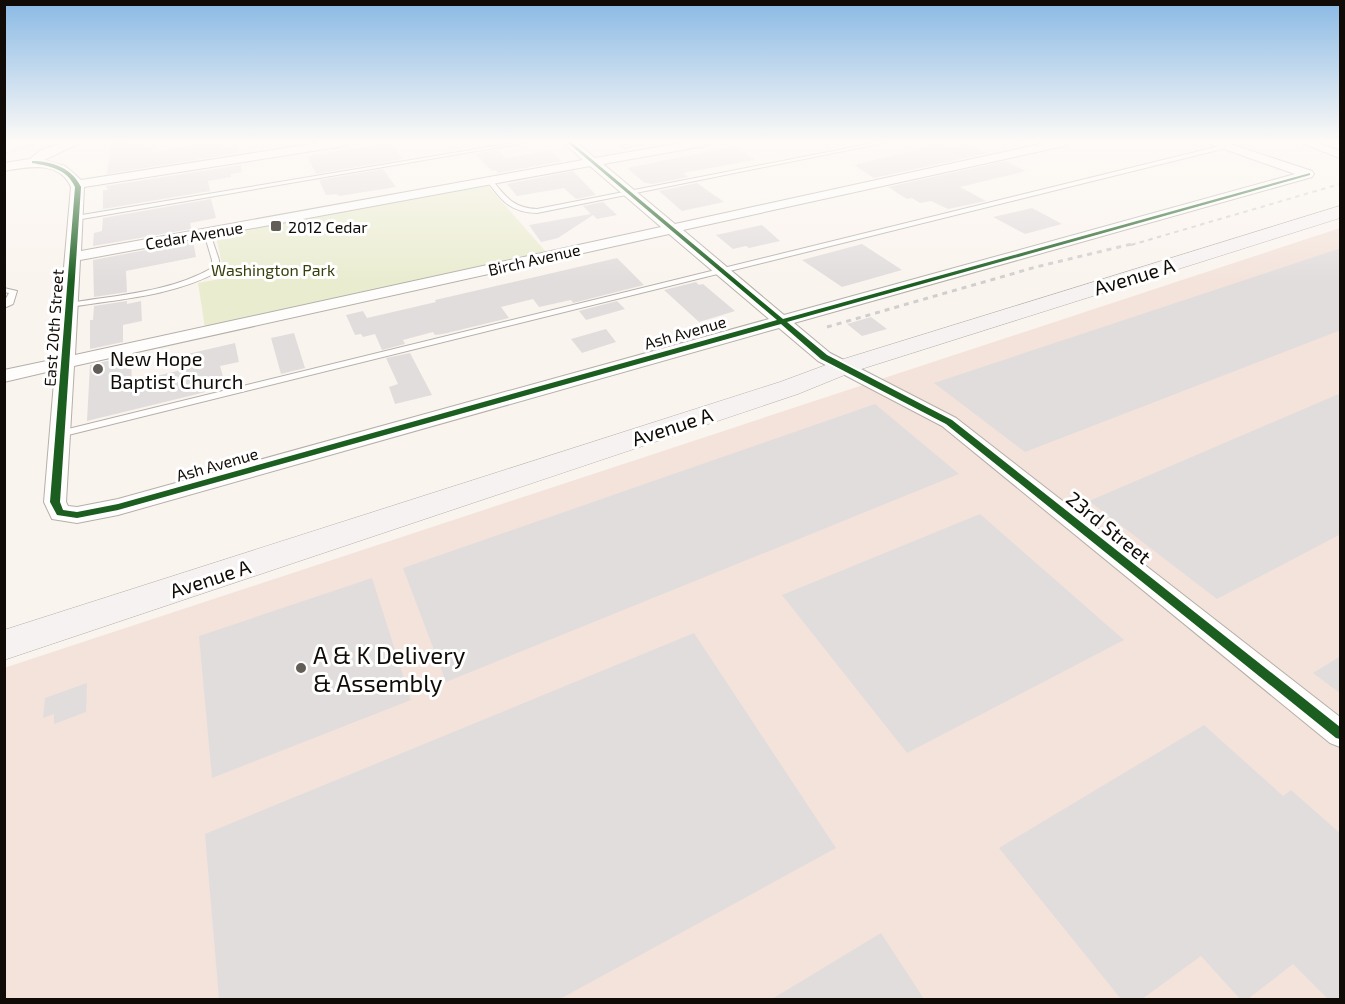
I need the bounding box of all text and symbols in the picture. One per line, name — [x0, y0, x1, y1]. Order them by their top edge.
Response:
street label: Cedar Avenue — [144, 217, 244, 253]
place label: 2012 Cedar — [288, 217, 368, 236]
marker: 2012 Cedar — [269, 219, 283, 233]
street label: Birch Avenue — [486, 239, 582, 279]
street label: Avenue A — [1091, 252, 1178, 300]
park label: Washington Park — [211, 260, 335, 279]
street label: East 20th Street — [39, 269, 67, 387]
street label: Ash Avenue — [642, 311, 728, 353]
place label: New Hope Baptist Church — [110, 346, 243, 393]
marker: New Hope Baptist Church — [91, 362, 105, 376]
street label: Avenue A — [629, 402, 716, 450]
street label: Ash Avenue — [174, 443, 260, 485]
street label: 23rd Street — [1062, 486, 1156, 569]
street label: Avenue A — [167, 554, 254, 602]
place label: A & K Delivery & Assembly — [313, 640, 466, 697]
marker: A & K Delivery & Assembly — [294, 661, 308, 675]

